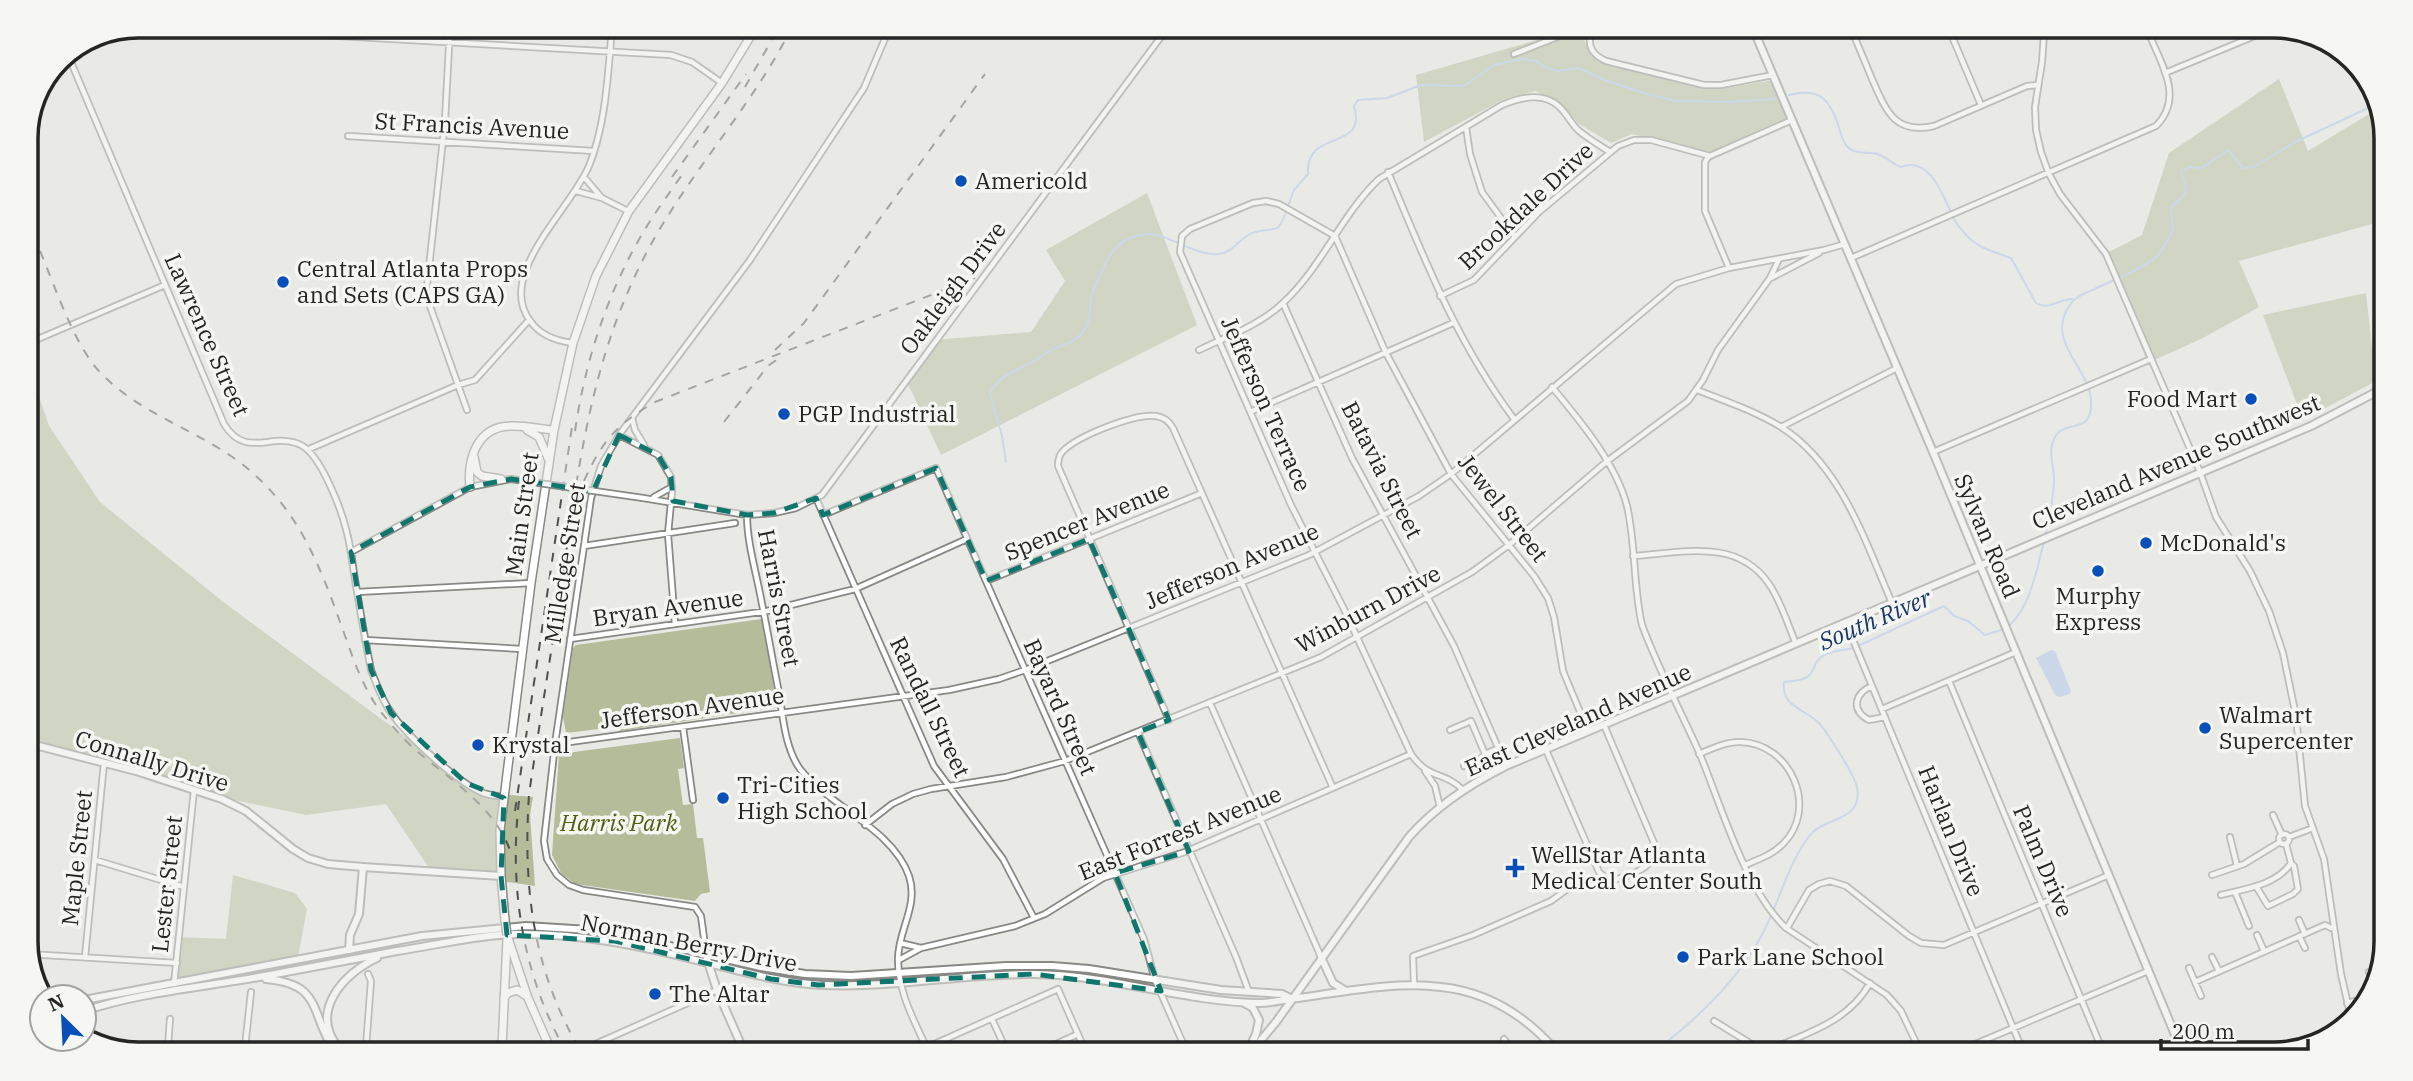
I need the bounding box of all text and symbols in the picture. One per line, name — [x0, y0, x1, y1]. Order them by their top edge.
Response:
street label: St Francis Avenue — [374, 105, 570, 145]
street label: Brookdale Drive — [1451, 135, 1599, 276]
place label: Americold — [975, 165, 1088, 195]
marker: Americold — [953, 173, 969, 189]
street label: Oakleigh Drive — [892, 215, 1012, 360]
street label: Lawrence Street — [159, 249, 257, 421]
place label: Central Atlanta Props and Sets (CAPS GA) — [297, 253, 528, 309]
marker: Central Atlanta Props and Sets (CAPS GA) — [275, 274, 291, 290]
street label: Jefferson Terrace — [1215, 312, 1319, 496]
place label: Food Mart — [2127, 383, 2237, 413]
street label: Cleveland Avenue Southwest — [2027, 387, 2324, 536]
marker: Food Mart — [2243, 391, 2259, 407]
street label: Batavia Street — [1335, 396, 1430, 543]
place label: PGP Industrial — [798, 398, 956, 428]
marker: PGP Industrial — [776, 406, 792, 422]
street label: Jewel Street — [1452, 447, 1555, 568]
street label: Main Street — [497, 450, 545, 578]
street label: Sylvan Road — [1948, 469, 2028, 602]
street label: Spencer Avenue — [1000, 473, 1173, 567]
street label: Milledge Street — [537, 480, 592, 645]
street label: Jefferson Avenue — [1140, 515, 1323, 615]
street label: Harris Street — [752, 527, 808, 669]
place label: McDonald's — [2160, 527, 2286, 557]
marker: McDonald's — [2138, 535, 2154, 551]
street label: Winburn Drive — [1290, 557, 1445, 659]
marker: Murphy Express — [2090, 563, 2106, 579]
water label: South River — [1812, 580, 1937, 658]
place label: Murphy Express — [2055, 580, 2141, 636]
street label: Bryan Avenue — [591, 582, 745, 632]
street label: Randall Street — [884, 631, 978, 782]
street label: Bayard Street — [1017, 634, 1104, 780]
street label: East Cleveland Avenue — [1460, 656, 1695, 783]
street label: Jefferson Avenue — [598, 679, 786, 735]
place label: Walmart Supercenter — [2219, 699, 2353, 755]
marker: Walmart Supercenter — [2197, 720, 2213, 736]
street label: Connally Drive — [72, 722, 233, 798]
place label: Krystal — [492, 729, 570, 759]
marker: Krystal — [470, 737, 486, 753]
street label: Harlan Drive — [1912, 761, 1992, 900]
place label: Tri-Cities High School — [737, 769, 867, 825]
street label: East Forrest Avenue — [1074, 778, 1286, 887]
street label: Maple Street — [54, 789, 98, 927]
marker: Tri-Cities High School — [715, 790, 731, 806]
street label: Palm Drive — [2007, 800, 2081, 921]
park label: Harris Park — [559, 807, 679, 837]
street label: Lester Street — [144, 814, 188, 954]
place label: WellStar Atlanta Medical Center South — [1531, 839, 1762, 895]
marker: WellStar Atlanta Medical Center South — [1505, 858, 1525, 878]
street label: Norman Berry Drive — [578, 906, 800, 978]
place label: Park Lane School — [1697, 941, 1884, 971]
marker: Park Lane School — [1675, 949, 1691, 965]
place label: The Altar — [669, 978, 769, 1008]
north arrow — [28, 983, 98, 1053]
marker: The Altar — [647, 986, 663, 1002]
text: N — [44, 988, 68, 1016]
scale bar — [2161, 1007, 2308, 1052]
text: 200 m — [2172, 1017, 2235, 1045]

